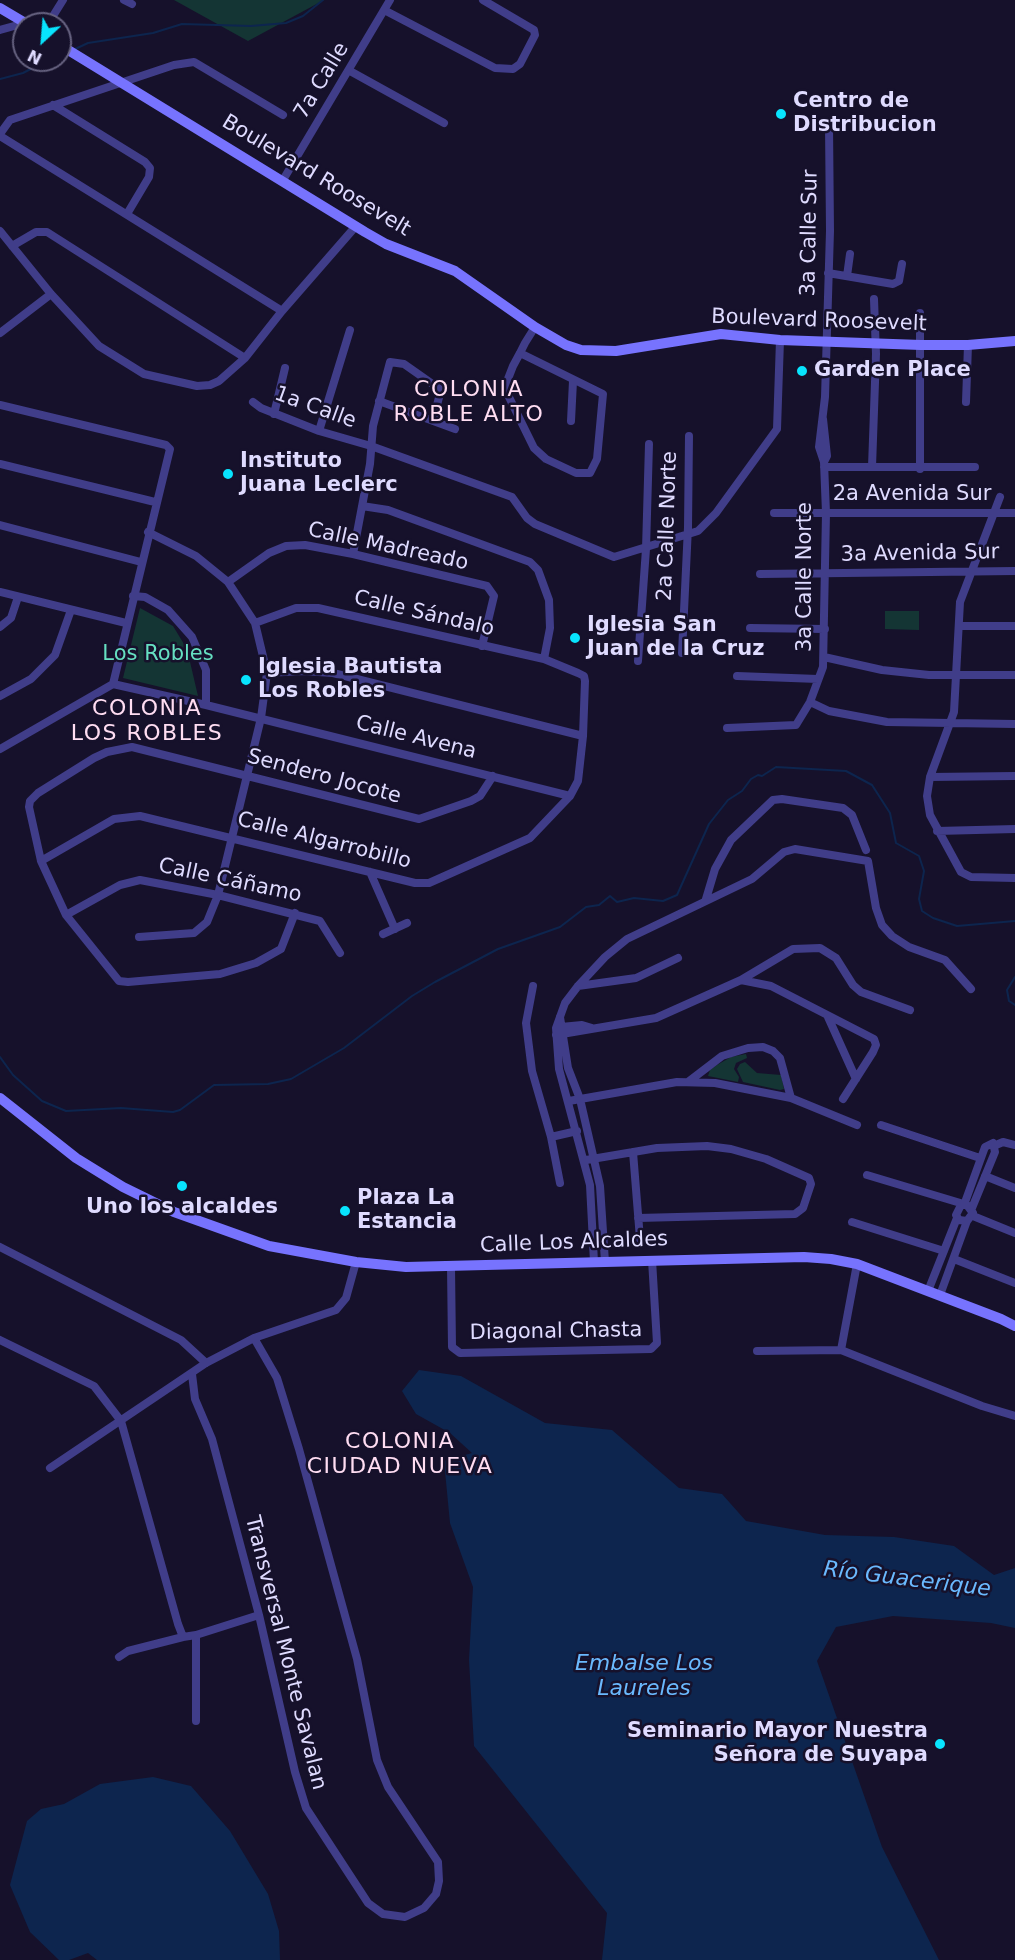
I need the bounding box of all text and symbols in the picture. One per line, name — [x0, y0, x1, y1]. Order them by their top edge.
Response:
north arrow — [12, 12, 72, 72]
street label: 7a Calle — [289, 38, 355, 124]
text: N — [25, 45, 45, 68]
place label: Centro de Distribucion — [793, 89, 937, 139]
marker: Centro de Distribucion — [774, 107, 788, 121]
street label: Boulevard Roosevelt — [217, 110, 415, 242]
street label: 3a Calle Sur — [796, 169, 824, 297]
street label: Boulevard Roosevelt — [711, 305, 927, 337]
place label: Garden Place — [814, 358, 971, 384]
marker: Garden Place — [795, 364, 809, 378]
district label: COLONIA ROBLE ALTO — [394, 377, 544, 428]
street label: 1a Calle — [271, 382, 359, 434]
place label: Instituto Juana Leclerc — [240, 449, 398, 499]
street label: 2a Calle Norte — [653, 451, 683, 601]
marker: Instituto Juana Leclerc — [221, 467, 235, 481]
street label: 2a Avenida Sur — [833, 482, 991, 508]
street label: 3a Calle Norte — [793, 502, 819, 652]
street label: Calle Madreado — [306, 518, 470, 576]
street label: 3a Avenida Sur — [840, 540, 1000, 568]
street label: Calle Sándalo — [351, 586, 497, 642]
place label: Iglesia San Juan de la Cruz — [587, 613, 764, 663]
marker: Iglesia San Juan de la Cruz — [568, 631, 582, 645]
park label: Los Robles — [102, 642, 214, 668]
place label: Iglesia Bautista Los Robles — [258, 655, 443, 705]
marker: Iglesia Bautista Los Robles — [239, 673, 253, 687]
district label: COLONIA LOS ROBLES — [71, 696, 223, 748]
street label: Calle Avena — [353, 711, 479, 765]
street label: Sendero Jocote — [244, 744, 404, 810]
street label: Calle Algarrobillo — [235, 807, 413, 875]
street label: Calle Cáñamo — [156, 854, 304, 908]
marker: Uno los alcaldes — [175, 1179, 189, 1193]
place label: Plaza La Estancia — [357, 1186, 457, 1236]
place label: Uno los alcaldes — [86, 1195, 278, 1221]
marker: Plaza La Estancia — [338, 1204, 352, 1218]
street label: Calle Los Alcaldes — [480, 1227, 668, 1259]
street label: Diagonal Chasta — [469, 1318, 643, 1346]
district label: COLONIA CIUDAD NUEVA — [307, 1429, 493, 1480]
street label: Transversal Monte Savalan — [239, 1513, 331, 1793]
water label: Río Guacerique — [822, 1557, 992, 1603]
water label: Embalse Los Laureles — [575, 1651, 713, 1702]
place label: Seminario Mayor Nuestra Señora de Suyapa — [627, 1719, 928, 1769]
marker: Seminario Mayor Nuestra Señora de Suyapa — [933, 1737, 947, 1751]

